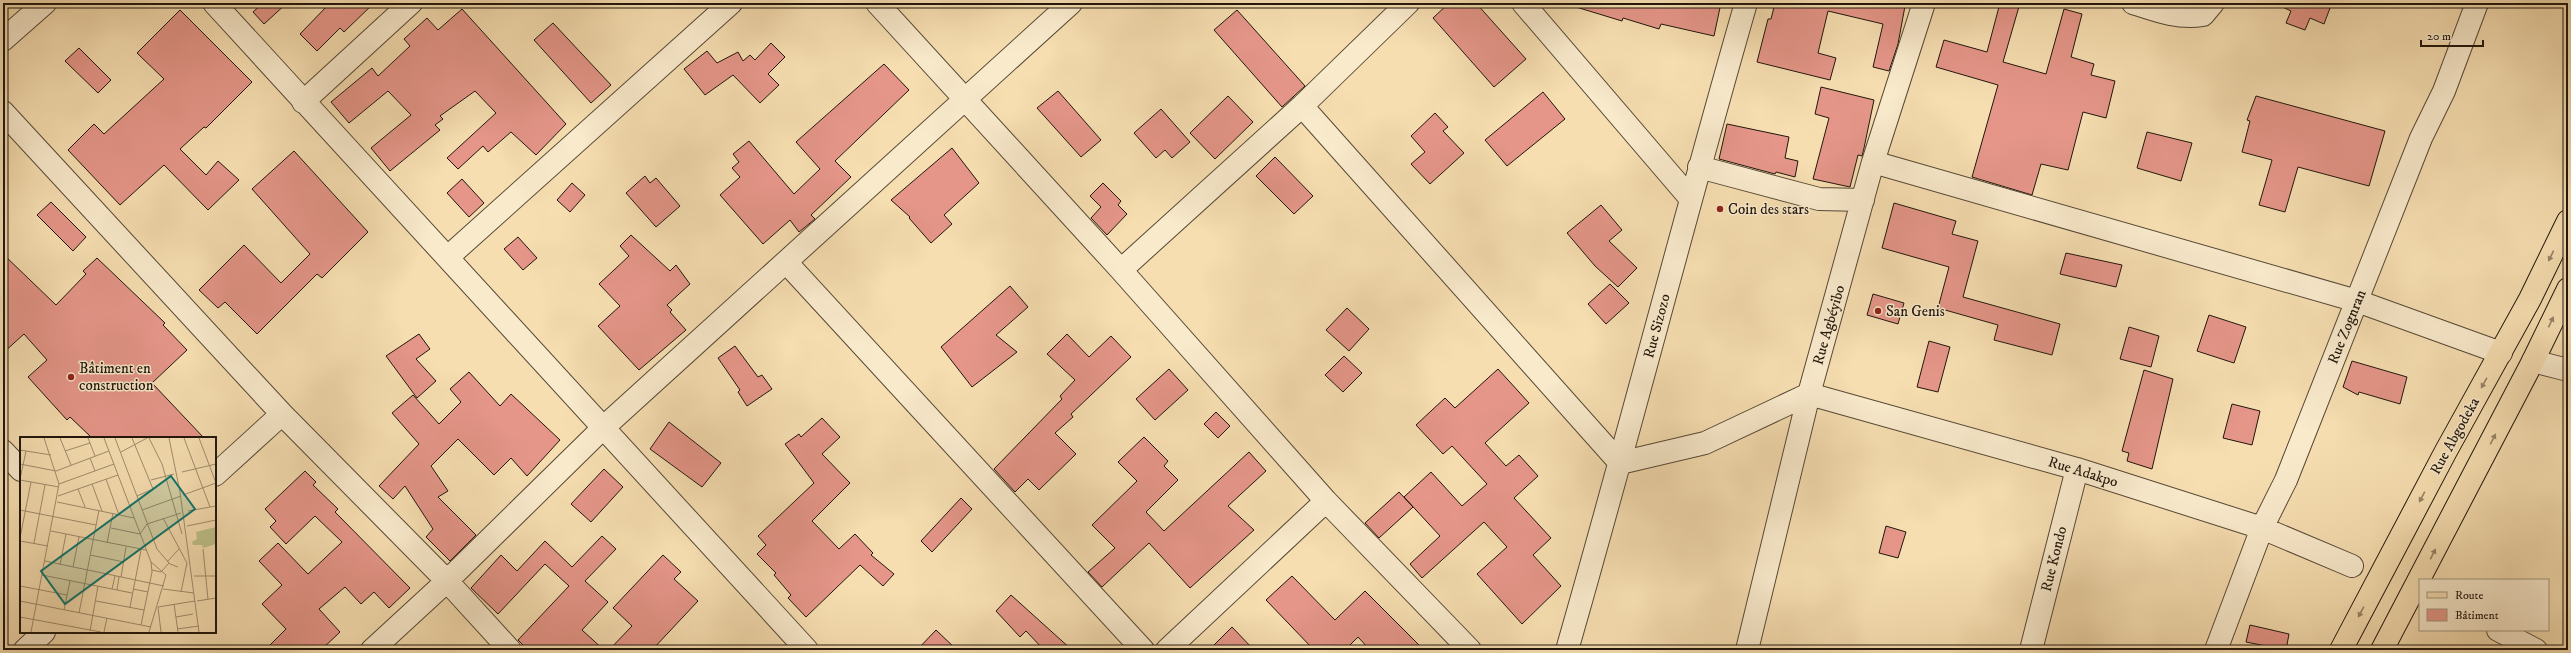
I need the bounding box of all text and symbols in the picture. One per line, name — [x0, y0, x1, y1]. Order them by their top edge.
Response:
scale bar — [2421, 22, 2483, 48]
text: 20 m — [2427, 29, 2451, 44]
place label: Coin des stars — [1728, 200, 1809, 219]
marker: Coin des stars — [1715, 204, 1725, 214]
one-way arrow — [2548, 250, 2554, 262]
street label: Rue Agbéyibo — [1809, 283, 1849, 367]
street label: Rue Zognran — [2323, 287, 2371, 367]
street label: Rue Sizozo — [1639, 292, 1675, 360]
place label: San Genis — [1886, 302, 1945, 321]
marker: San Genis — [1873, 306, 1883, 316]
one-way arrow — [2548, 317, 2554, 328]
place label: Bâtiment en construction — [79, 359, 154, 395]
marker: Bâtiment en construction — [66, 372, 76, 382]
one-way arrow — [2480, 377, 2487, 389]
street label: Rue Abgodeka — [2426, 394, 2484, 478]
one-way arrow — [2490, 433, 2496, 444]
inset map — [20, 437, 216, 633]
street label: Rue Adakpo — [2046, 452, 2120, 492]
one-way arrow — [2418, 492, 2425, 503]
street label: Rue Kondo — [2037, 524, 2071, 594]
one-way arrow — [2430, 548, 2436, 560]
legend — [2419, 579, 2549, 631]
text: Route — [2455, 588, 2483, 603]
one-way arrow — [2358, 606, 2364, 618]
text: Bâtiment — [2455, 608, 2499, 623]

